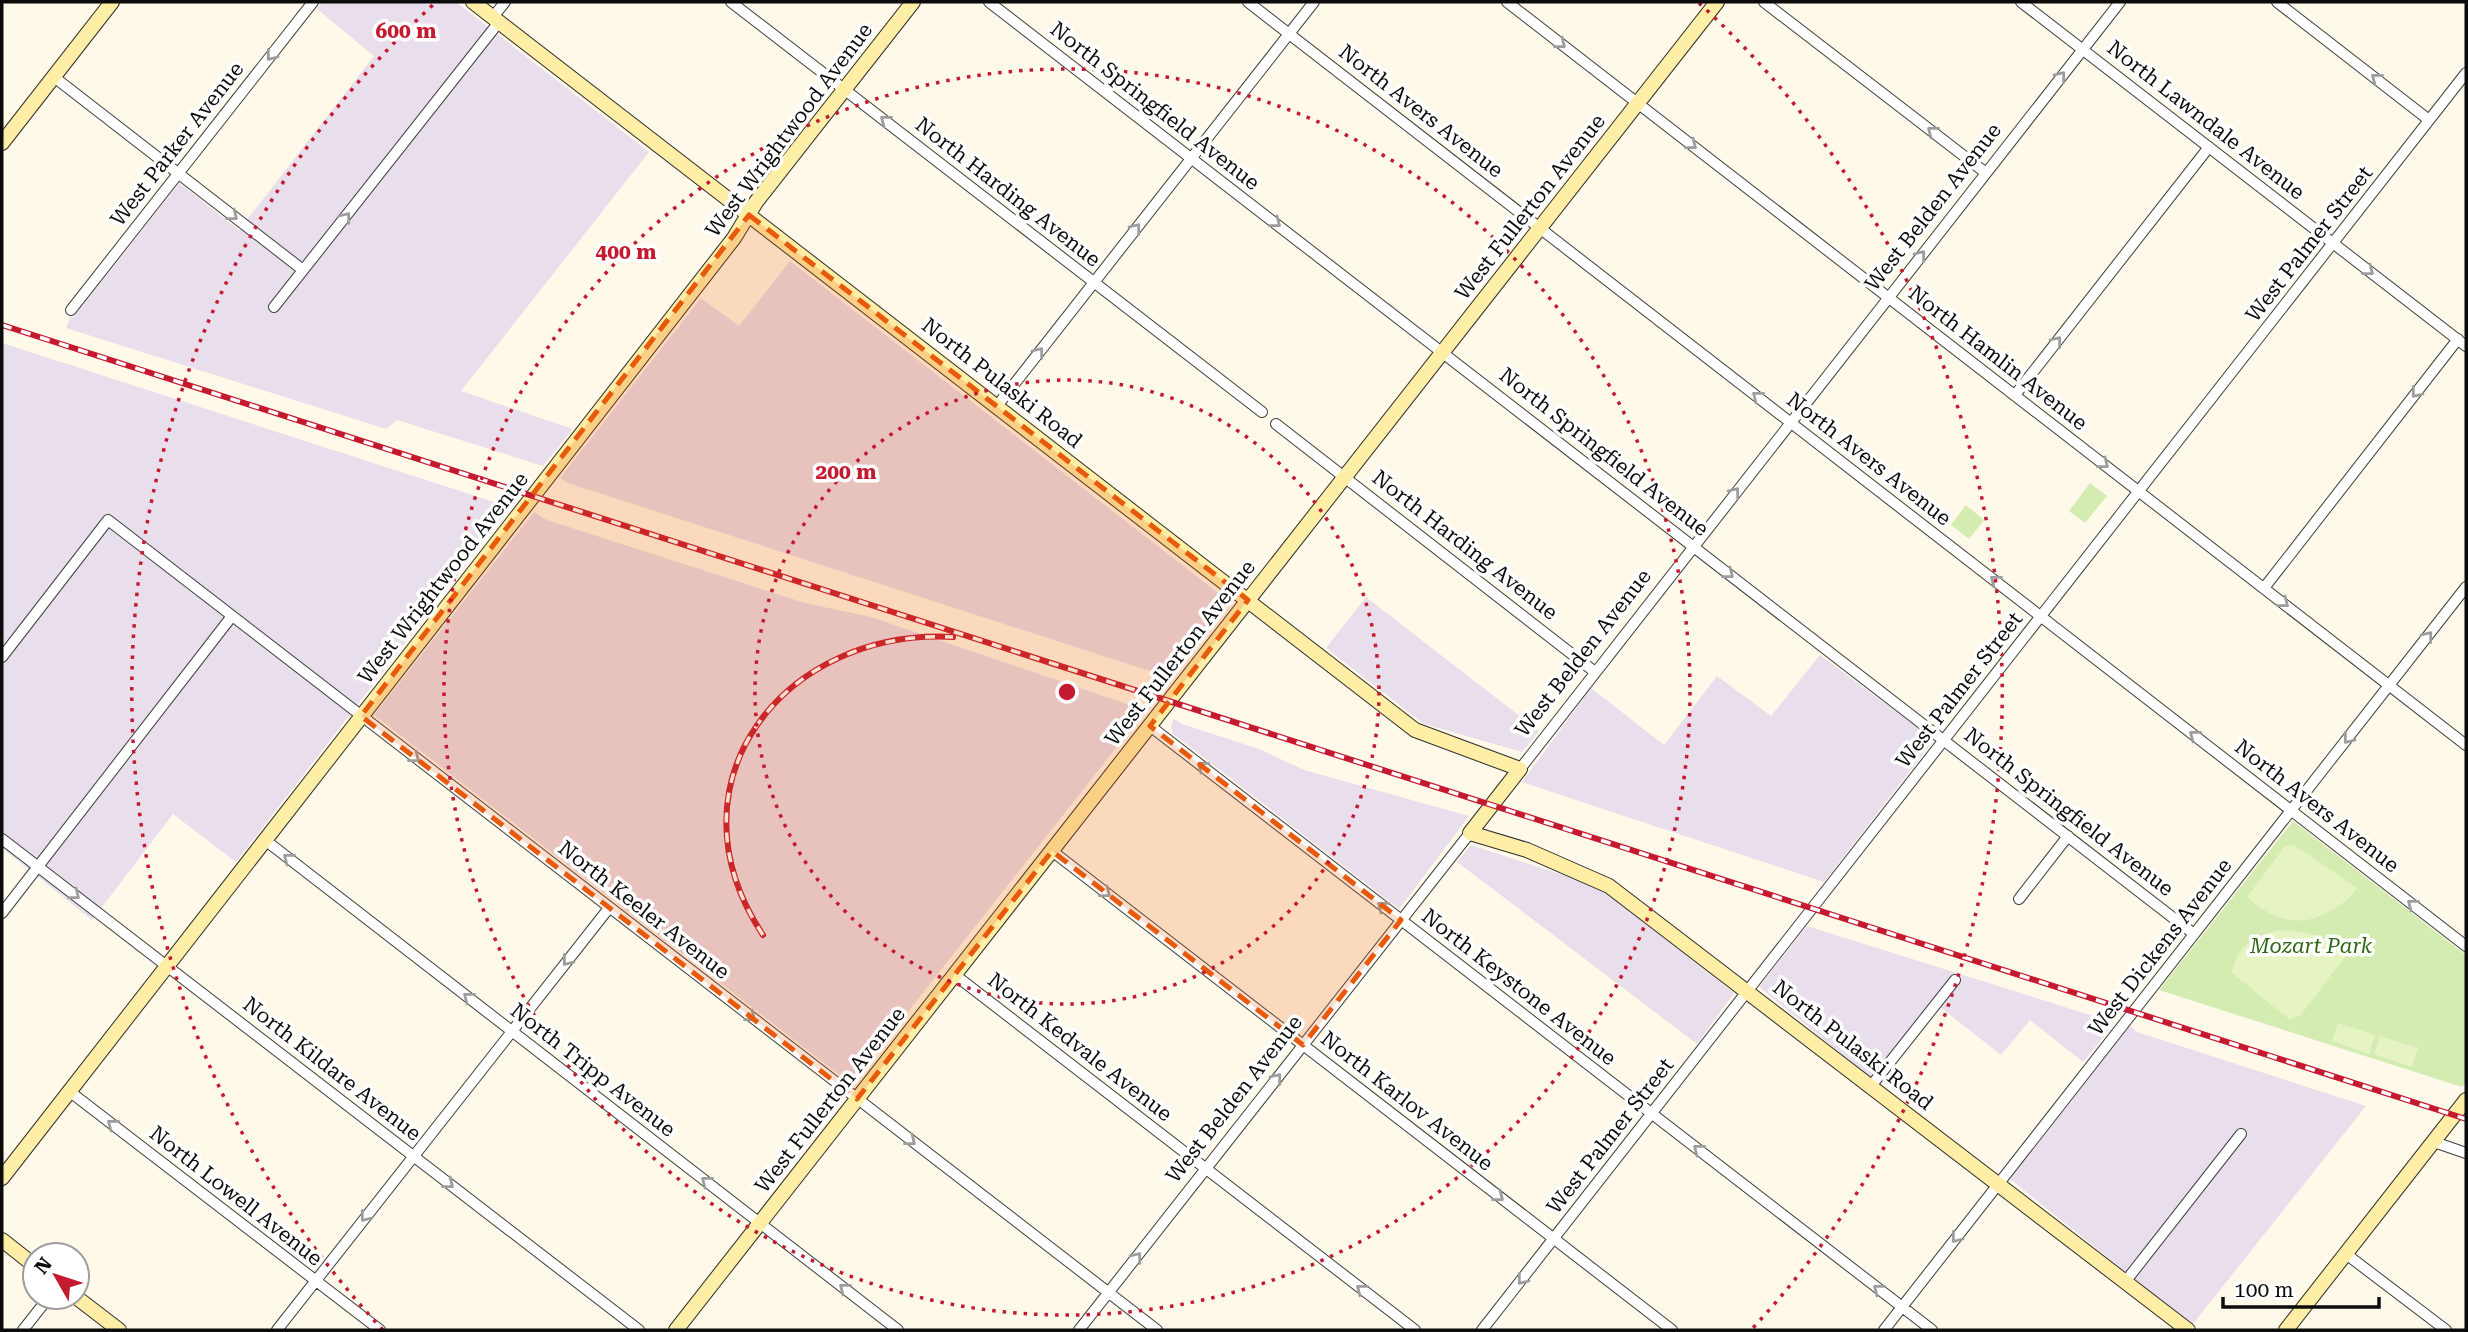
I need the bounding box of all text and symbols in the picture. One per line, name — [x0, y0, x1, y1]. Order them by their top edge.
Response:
street label: North Springfield Avenue — [1046, 17, 1264, 195]
street label: West Wrightwood Avenue — [701, 18, 877, 242]
text: 600 m — [376, 19, 436, 43]
one-way arrow — [1553, 35, 1565, 48]
street label: North Lawndale Avenue — [2103, 36, 2309, 204]
street label: North Avers Avenue — [1334, 39, 1508, 183]
one-way arrow — [266, 48, 279, 60]
street label: West Parker Avenue — [106, 57, 248, 231]
one-way arrow — [2053, 72, 2066, 84]
one-way arrow — [2371, 74, 2383, 87]
street label: West Fullerton Avenue — [1450, 109, 1610, 305]
street label: North Harding Avenue — [911, 112, 1105, 272]
one-way arrow — [880, 116, 893, 129]
street label: West Belden Avenue — [1860, 118, 2006, 296]
one-way arrow — [1927, 127, 1940, 139]
one-way arrow — [1684, 136, 1696, 149]
street label: West Palmer Street — [2241, 161, 2377, 327]
one-way arrow — [225, 207, 237, 220]
one-way arrow — [337, 212, 350, 224]
one-way arrow — [1268, 215, 1280, 228]
one-way arrow — [1128, 224, 1141, 236]
text: 400 m — [596, 240, 656, 264]
one-way arrow — [1913, 251, 1925, 264]
one-way arrow — [2362, 262, 2374, 275]
street label: North Hamlin Avenue — [1904, 281, 2092, 435]
street label: North Pulaski Road — [917, 313, 1087, 453]
one-way arrow — [2048, 336, 2061, 349]
one-way arrow — [1031, 348, 1044, 360]
street label: North Springfield Avenue — [1495, 363, 1713, 541]
one-way arrow — [2412, 385, 2424, 398]
street label: North Avers Avenue — [1782, 387, 1956, 531]
one-way arrow — [1752, 391, 1765, 404]
one-way arrow — [2096, 455, 2109, 468]
text: 200 m — [816, 460, 876, 484]
street label: North Harding Avenue — [1368, 465, 1562, 625]
street label: West Wrightwood Avenue — [353, 468, 533, 688]
one-way arrow — [1727, 488, 1740, 500]
street label: West Fullerton Avenue — [1100, 555, 1260, 751]
street label: West Belden Avenue — [1510, 564, 1656, 742]
one-way arrow — [1721, 565, 1734, 578]
one-way arrow — [1990, 576, 2003, 589]
one-way arrow — [2276, 595, 2289, 608]
street label: West Palmer Street — [1891, 607, 2027, 773]
one-way arrow — [2420, 632, 2432, 645]
centre of rings — [1055, 680, 1079, 704]
street label: North Springfield Avenue — [1960, 723, 2178, 901]
one-way arrow — [2189, 730, 2202, 743]
one-way arrow — [2343, 731, 2356, 743]
street label: North Avers Avenue — [2230, 734, 2404, 878]
one-way arrow — [408, 749, 420, 762]
one-way arrow — [1198, 762, 1210, 775]
street label: North Keeler Avenue — [554, 836, 734, 984]
one-way arrow — [283, 854, 295, 867]
street label: West Dickens Avenue — [2083, 854, 2237, 1040]
one-way arrow — [1098, 884, 1111, 897]
one-way arrow — [67, 887, 80, 900]
one-way arrow — [2408, 900, 2420, 913]
one-way arrow — [1378, 901, 1390, 914]
street label: North Keystone Avenue — [1417, 904, 1621, 1070]
park label: Mozart Park — [2249, 934, 2373, 958]
one-way arrow — [562, 953, 575, 966]
street label: North Kedvale Avenue — [983, 968, 1177, 1126]
street label: North Pulaski Road — [1768, 975, 1938, 1115]
street label: North Kildare Avenue — [238, 992, 426, 1146]
one-way arrow — [463, 993, 475, 1006]
street label: North Tripp Avenue — [506, 998, 680, 1142]
street label: West Fullerton Avenue — [750, 1002, 910, 1198]
one-way arrow — [743, 1008, 755, 1021]
street label: West Belden Avenue — [1161, 1010, 1307, 1188]
street label: North Karlov Avenue — [1316, 1026, 1498, 1176]
street label: West Palmer Street — [1542, 1053, 1678, 1219]
one-way arrow — [1268, 1073, 1281, 1086]
one-way arrow — [107, 1120, 120, 1133]
street label: North Lowell Avenue — [145, 1121, 327, 1271]
one-way arrow — [904, 1132, 916, 1145]
one-way arrow — [1693, 1145, 1706, 1158]
one-way arrow — [442, 1175, 454, 1188]
one-way arrow — [701, 1177, 714, 1190]
one-way arrow — [1492, 1188, 1504, 1201]
one-way arrow — [361, 1209, 374, 1221]
one-way arrow — [1952, 1230, 1965, 1243]
north arrow — [21, 1241, 91, 1311]
text: N — [30, 1252, 57, 1279]
one-way arrow — [1128, 1253, 1141, 1265]
scale bar — [2223, 1266, 2379, 1310]
one-way arrow — [1517, 1272, 1530, 1285]
text: 100 m — [2234, 1278, 2294, 1302]
one-way arrow — [840, 1284, 852, 1297]
one-way arrow — [1356, 1284, 1369, 1297]
one-way arrow — [1873, 1284, 1886, 1297]

